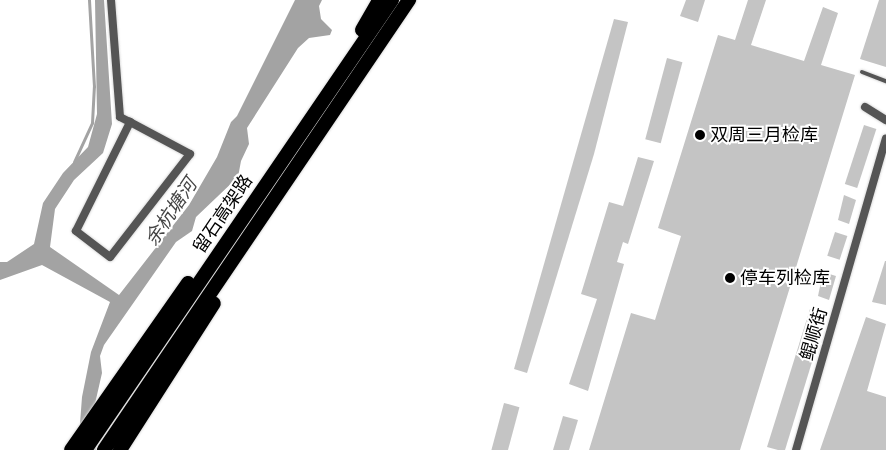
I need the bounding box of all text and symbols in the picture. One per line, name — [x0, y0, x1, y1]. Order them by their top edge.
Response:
place label: 双周三月检库 — [710, 124, 818, 146]
marker: 双周三月检库 — [694, 129, 706, 141]
street label: 留石高架路 — [189, 171, 257, 257]
water label: 余杭塘河 — [140, 174, 202, 250]
place label: 停车列检库 — [740, 267, 830, 289]
marker: 停车列检库 — [724, 272, 736, 284]
street label: 鲲顺街 — [796, 305, 832, 363]

